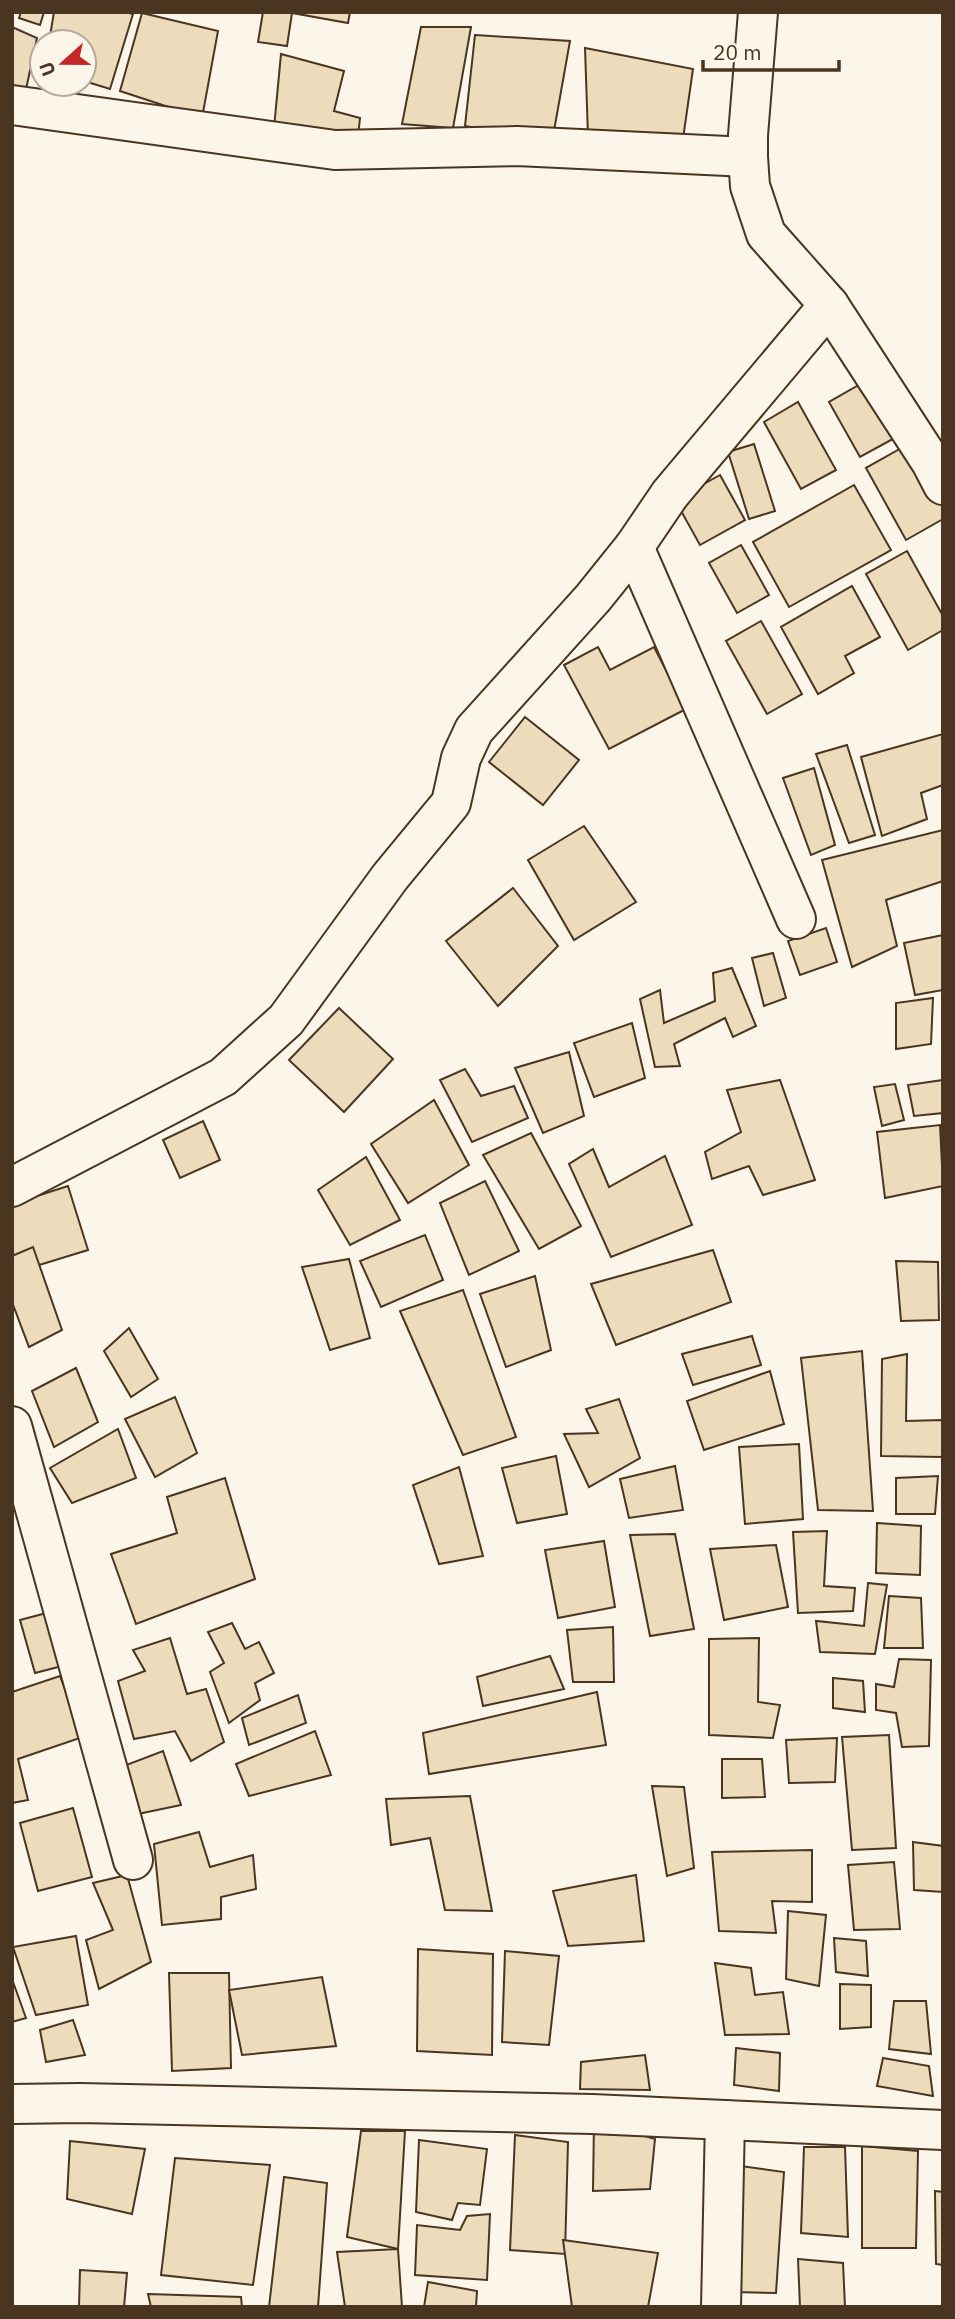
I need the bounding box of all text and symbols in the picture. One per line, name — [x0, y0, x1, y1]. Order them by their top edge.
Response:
north arrow — [28, 28, 98, 98]
scale bar — [703, 28, 839, 72]
text: 20 m — [713, 38, 762, 66]
text: U — [34, 59, 61, 80]

